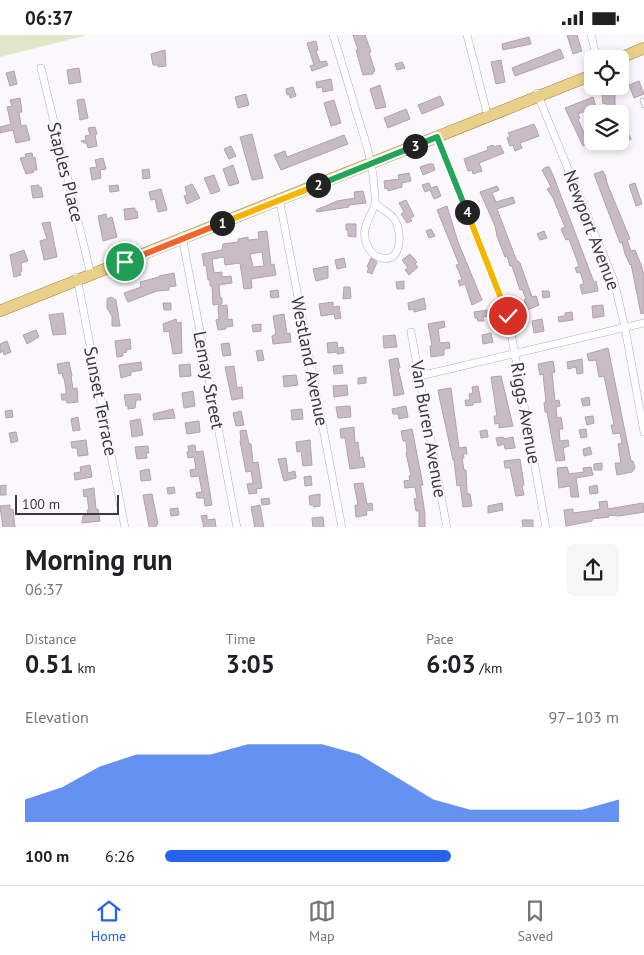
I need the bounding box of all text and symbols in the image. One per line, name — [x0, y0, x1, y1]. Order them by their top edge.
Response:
text: 06:37 — [25, 6, 73, 30]
map controls — [584, 50, 629, 150]
button: locate — [584, 50, 629, 95]
button: layers — [584, 105, 629, 150]
street label: Staples Place — [42, 120, 90, 224]
pin: 3 — [402, 133, 428, 159]
text: 3 — [412, 137, 419, 155]
street label: Newport Avenue — [559, 167, 625, 293]
pin: 2 — [306, 173, 330, 197]
text: 2 — [315, 176, 322, 194]
pin: 4 — [454, 199, 480, 225]
text: 4 — [464, 203, 471, 221]
pin: 1 — [210, 211, 234, 235]
text: 1 — [219, 214, 226, 232]
pin — [104, 241, 146, 283]
icon: arrive — [111, 248, 139, 276]
street label: Westland Avenue — [286, 294, 334, 428]
pin — [487, 295, 529, 337]
icon: check — [494, 302, 522, 330]
street label: Lemay Street — [188, 329, 230, 431]
street label: Sunset Terrace — [79, 344, 123, 458]
street label: Van Buren Avenue — [405, 358, 452, 499]
street label: Riggs Avenue — [506, 360, 546, 466]
scale bar — [15, 493, 119, 516]
text: 100 m — [22, 495, 60, 513]
text: Morning run — [25, 541, 173, 578]
button: share — [567, 544, 619, 596]
text: 06:37 — [25, 579, 63, 599]
text: Distance — [25, 630, 76, 648]
text: Time — [226, 630, 256, 648]
text: Pace — [426, 630, 454, 648]
text: 0.51 — [25, 648, 74, 680]
text: 3:05 — [226, 648, 275, 680]
text: 6:03 — [426, 648, 476, 680]
text: km — [74, 659, 96, 677]
text: /km — [476, 659, 502, 677]
text: Elevation — [25, 707, 89, 727]
text: 97–103 m — [549, 707, 619, 727]
text: 100 m — [25, 846, 69, 866]
text: 6:26 — [105, 846, 135, 866]
tab: Home — [91, 897, 126, 945]
tab: Map — [308, 897, 336, 945]
tab: Saved — [518, 897, 553, 945]

